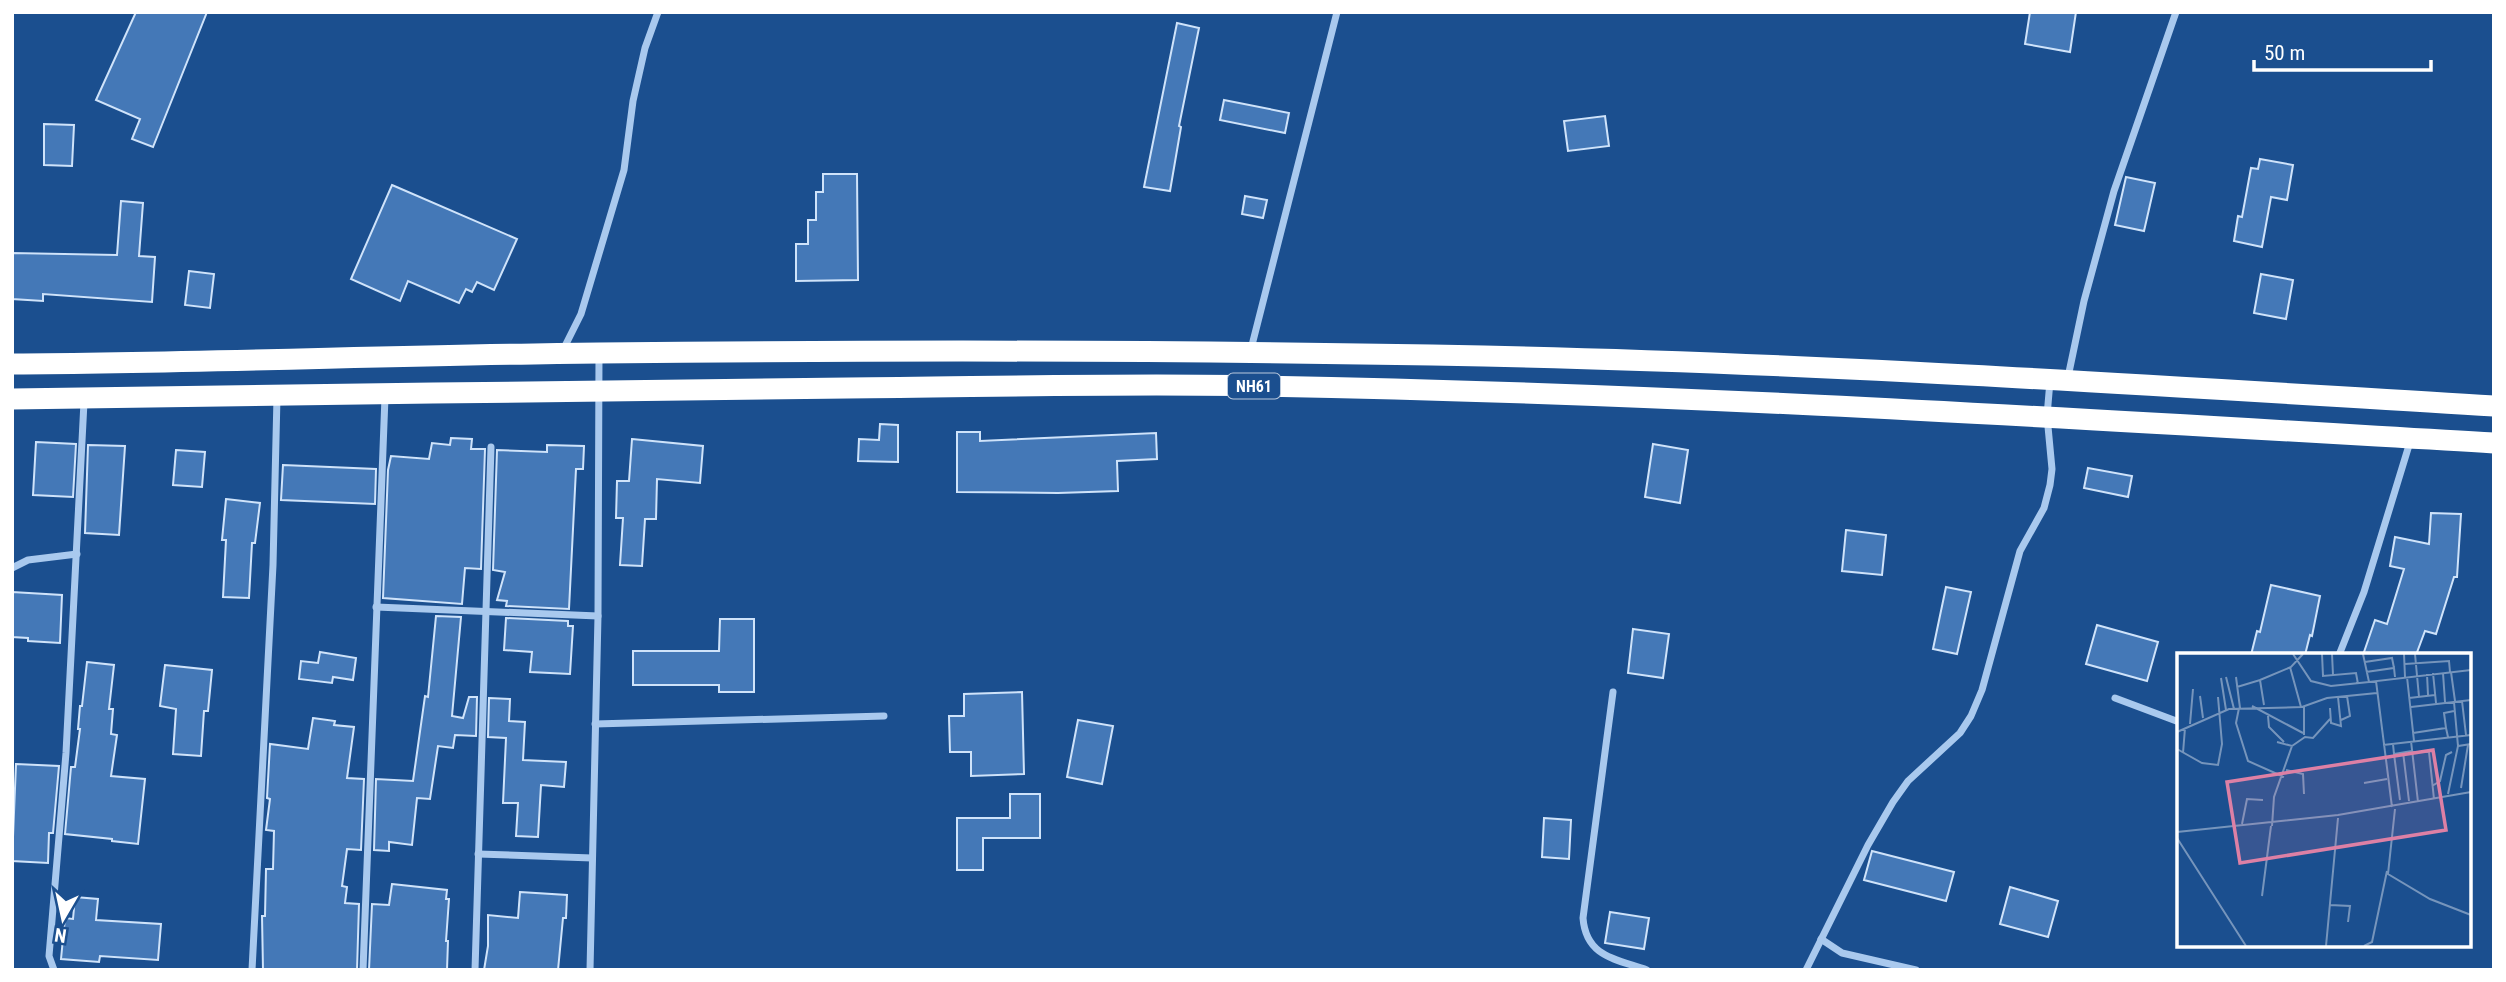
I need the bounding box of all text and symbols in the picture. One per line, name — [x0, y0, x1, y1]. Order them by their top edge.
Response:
scale bar — [2254, 28, 2431, 72]
text: 50 m — [2264, 41, 2305, 65]
road number: NH61 — [1228, 374, 1280, 398]
inset map — [2177, 653, 2471, 947]
north arrow — [28, 884, 98, 954]
text: N — [53, 923, 68, 948]

